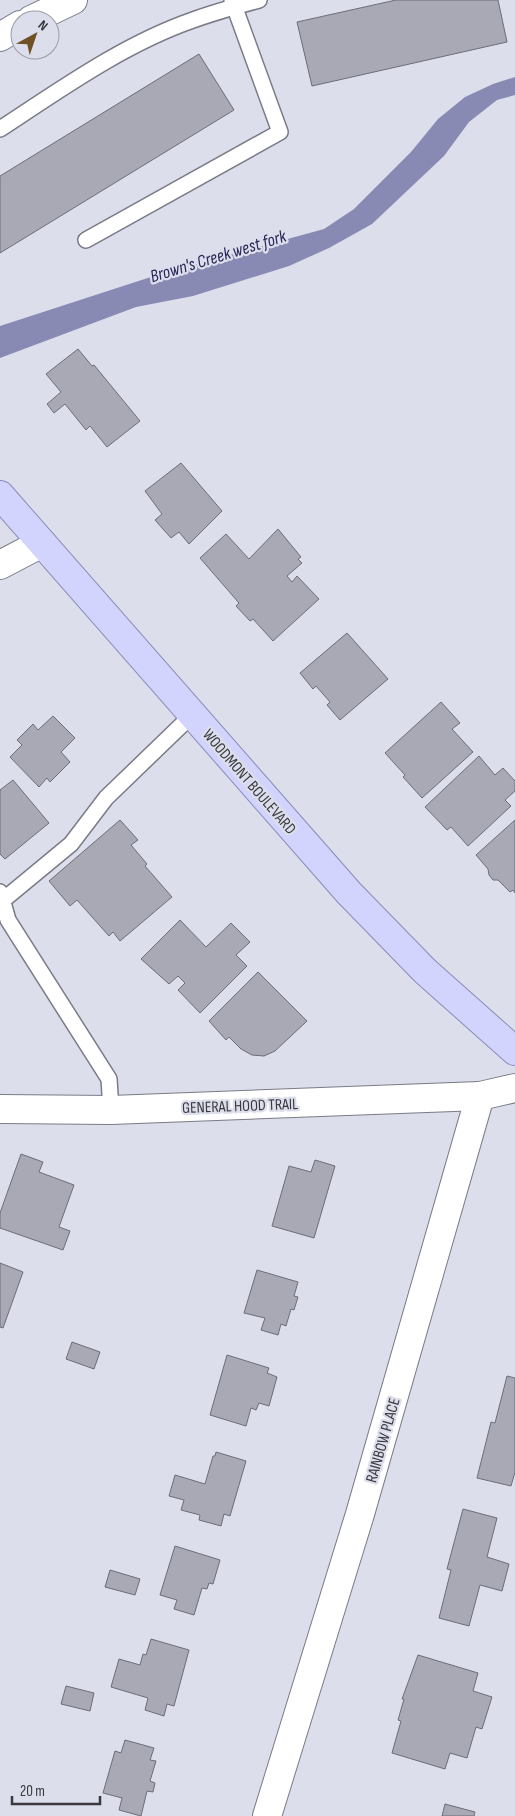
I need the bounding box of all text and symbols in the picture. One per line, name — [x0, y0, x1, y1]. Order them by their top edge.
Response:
north arrow — [10, 10, 60, 60]
text: N — [35, 17, 51, 34]
water label: Brown's Creek west fork — [148, 225, 290, 287]
street label: WOODMONT BOULEVARD — [198, 726, 300, 838]
street label: GENERAL HOOD TRAIL — [182, 1095, 298, 1118]
street label: RAINBOW PLACE — [362, 1396, 405, 1485]
scale bar — [12, 1774, 100, 1806]
text: 20 m — [20, 1782, 45, 1801]

